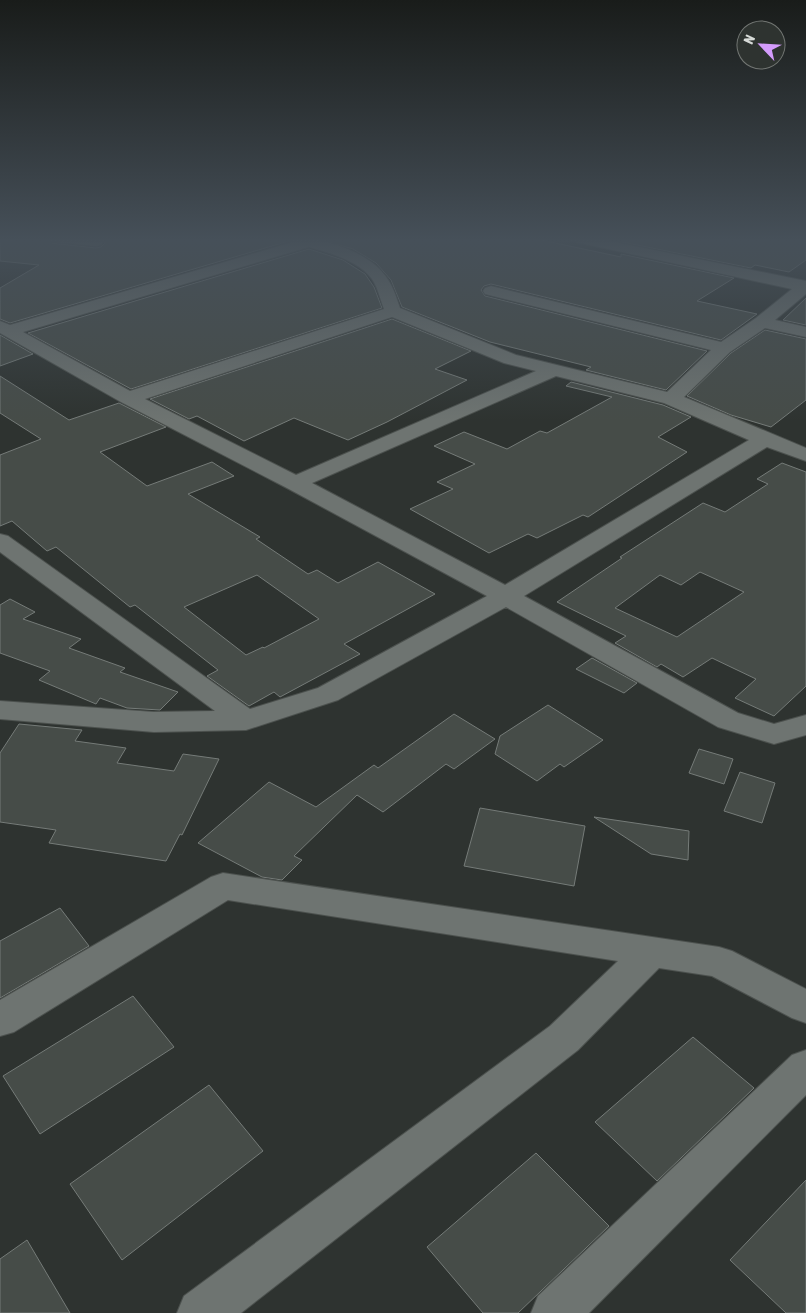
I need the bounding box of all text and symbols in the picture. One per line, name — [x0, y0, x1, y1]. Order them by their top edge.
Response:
north arrow — [736, 20, 786, 70]
text: N — [740, 32, 758, 47]

